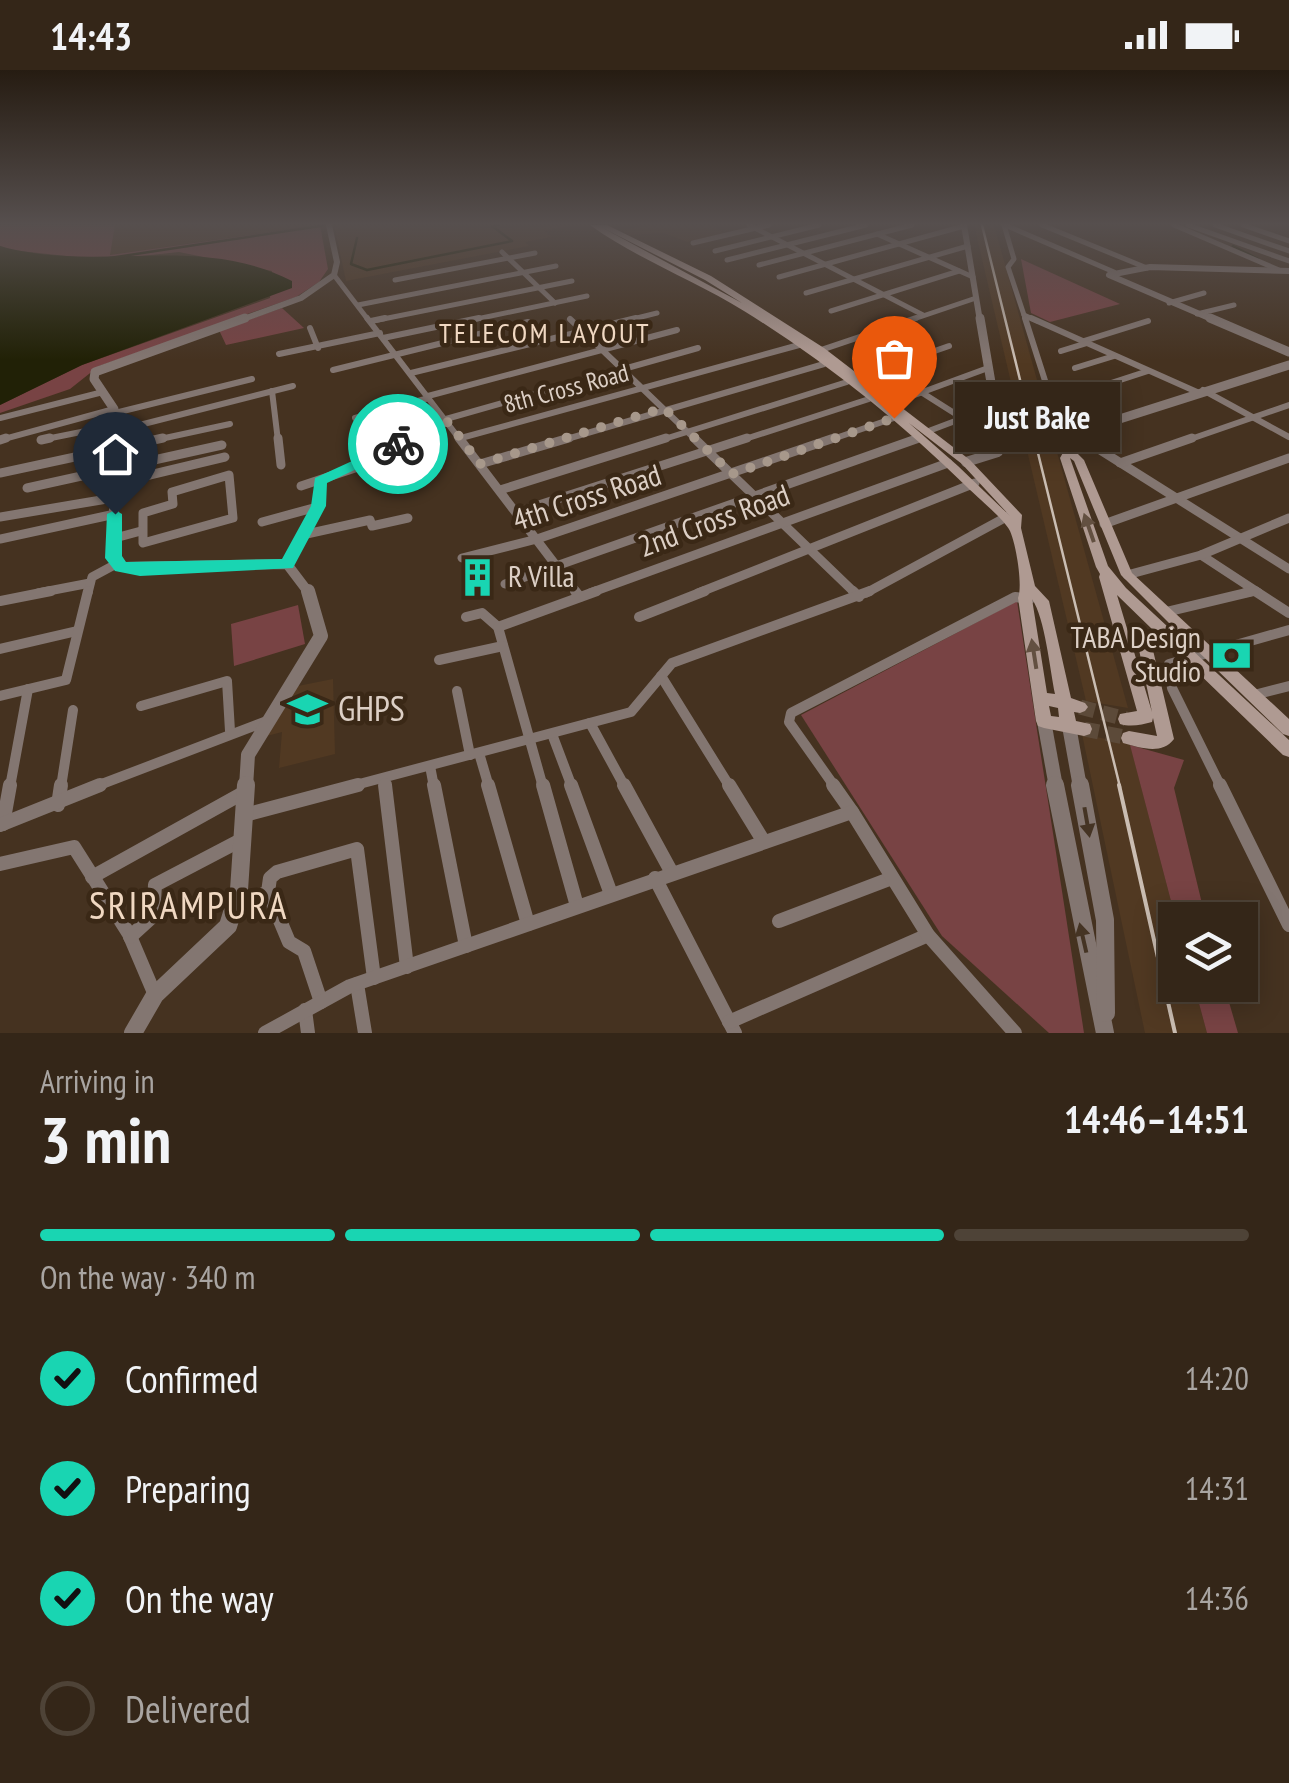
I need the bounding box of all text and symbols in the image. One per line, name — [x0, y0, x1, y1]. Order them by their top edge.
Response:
text: 14:43 — [50, 11, 132, 60]
district label: TELECOM LAYOUT — [439, 314, 651, 351]
pin — [852, 316, 937, 419]
icon: bag — [867, 331, 922, 386]
street label: 8th Cross Road — [500, 356, 632, 420]
callout: Just Bake — [954, 383, 1119, 453]
courier — [348, 394, 448, 494]
text: Just Bake — [984, 396, 1091, 438]
pin — [73, 412, 158, 515]
icon: bike — [371, 417, 426, 472]
icon: home — [88, 427, 143, 482]
street label: 4th Cross Road — [507, 454, 666, 539]
street label: 2nd Cross Road — [632, 474, 795, 565]
one-way arrow — [1080, 513, 1095, 543]
building icon: R Villa — [457, 556, 499, 598]
place label: R Villa — [508, 556, 574, 595]
place label: TABA Design Studio — [1070, 617, 1201, 690]
bank icon: TABA Design Studio — [1210, 634, 1252, 676]
one-way arrow — [1025, 638, 1041, 670]
place label: GHPS — [338, 685, 405, 731]
school or university icon: GHPS — [287, 688, 329, 730]
one-way arrow — [1080, 807, 1095, 838]
district label: SRIRAMPURA — [89, 880, 289, 929]
map controls — [1158, 902, 1258, 1002]
button: layers — [1158, 902, 1258, 1002]
one-way arrow — [1075, 922, 1091, 953]
text: Arriving in — [40, 1060, 155, 1102]
text: 14:46–14:51 — [1064, 1094, 1249, 1143]
text: 3 min — [40, 1097, 171, 1181]
text: On the way · 340 m — [40, 1256, 255, 1298]
icon: check — [40, 1351, 95, 1406]
text: Confirmed — [125, 1354, 258, 1403]
text: 14:20 — [1185, 1357, 1249, 1399]
icon: check — [40, 1461, 95, 1516]
text: Preparing — [125, 1464, 251, 1513]
text: 14:31 — [1185, 1467, 1249, 1509]
icon: check — [40, 1571, 95, 1626]
text: On the way — [125, 1574, 273, 1623]
text: 14:36 — [1185, 1577, 1249, 1619]
text: Delivered — [125, 1684, 251, 1733]

